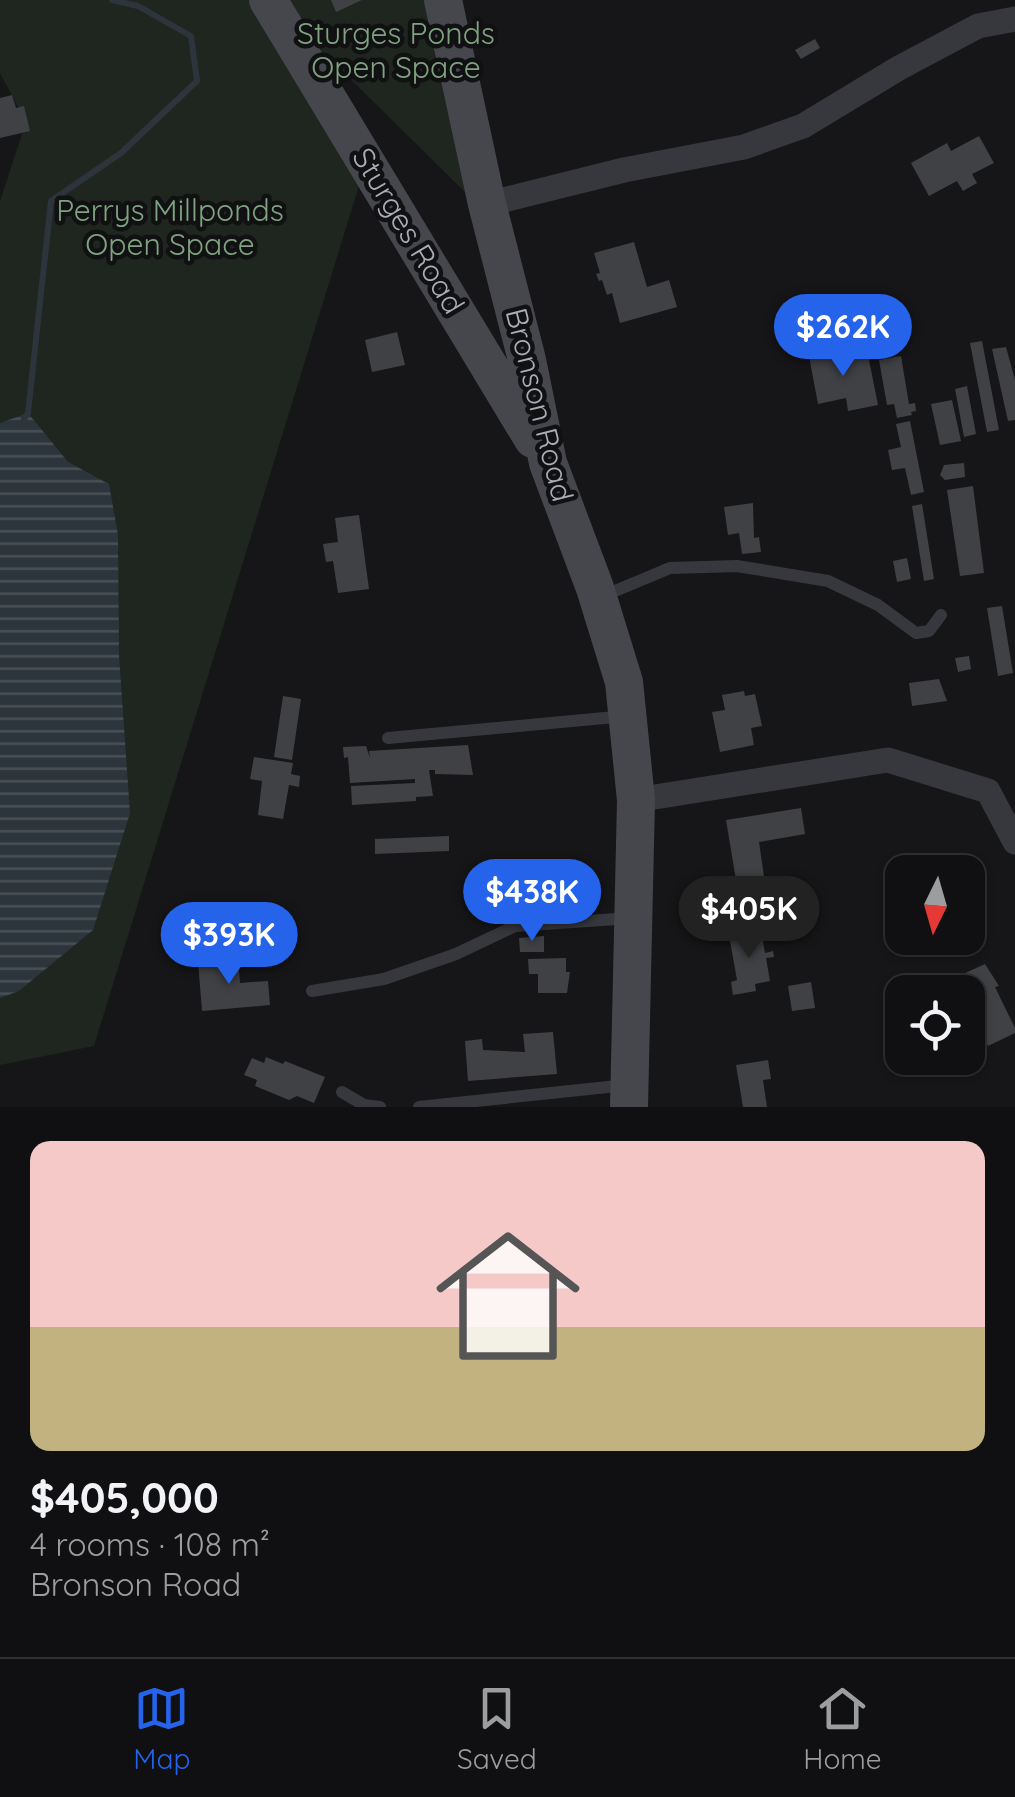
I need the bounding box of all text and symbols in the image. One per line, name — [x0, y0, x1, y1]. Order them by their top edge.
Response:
park label: Sturges Ponds Open Space — [297, 14, 495, 86]
street label: Sturges Road — [344, 141, 473, 320]
park label: Perrys Millponds Open Space — [56, 191, 284, 263]
pin: $262K — [773, 294, 913, 379]
street label: Bronson Road — [498, 304, 582, 505]
text: $262K — [796, 306, 890, 346]
north arrow — [885, 855, 985, 955]
map controls — [885, 855, 985, 1075]
pin: $438K — [462, 859, 602, 944]
text: $438K — [485, 871, 579, 911]
pin: $405K — [679, 876, 819, 961]
text: $405K — [701, 888, 797, 928]
pin: $393K — [159, 902, 299, 987]
text: $393K — [183, 914, 275, 954]
button: locate — [885, 975, 985, 1075]
icon: home — [418, 1206, 598, 1386]
text: $405,000 — [30, 1471, 219, 1524]
text: 4 rooms · 108 m² — [30, 1524, 270, 1564]
text: Bronson Road — [30, 1564, 241, 1604]
tab: Map — [133, 1681, 190, 1776]
tab: Saved — [457, 1681, 537, 1776]
tab: Home — [803, 1681, 882, 1776]

